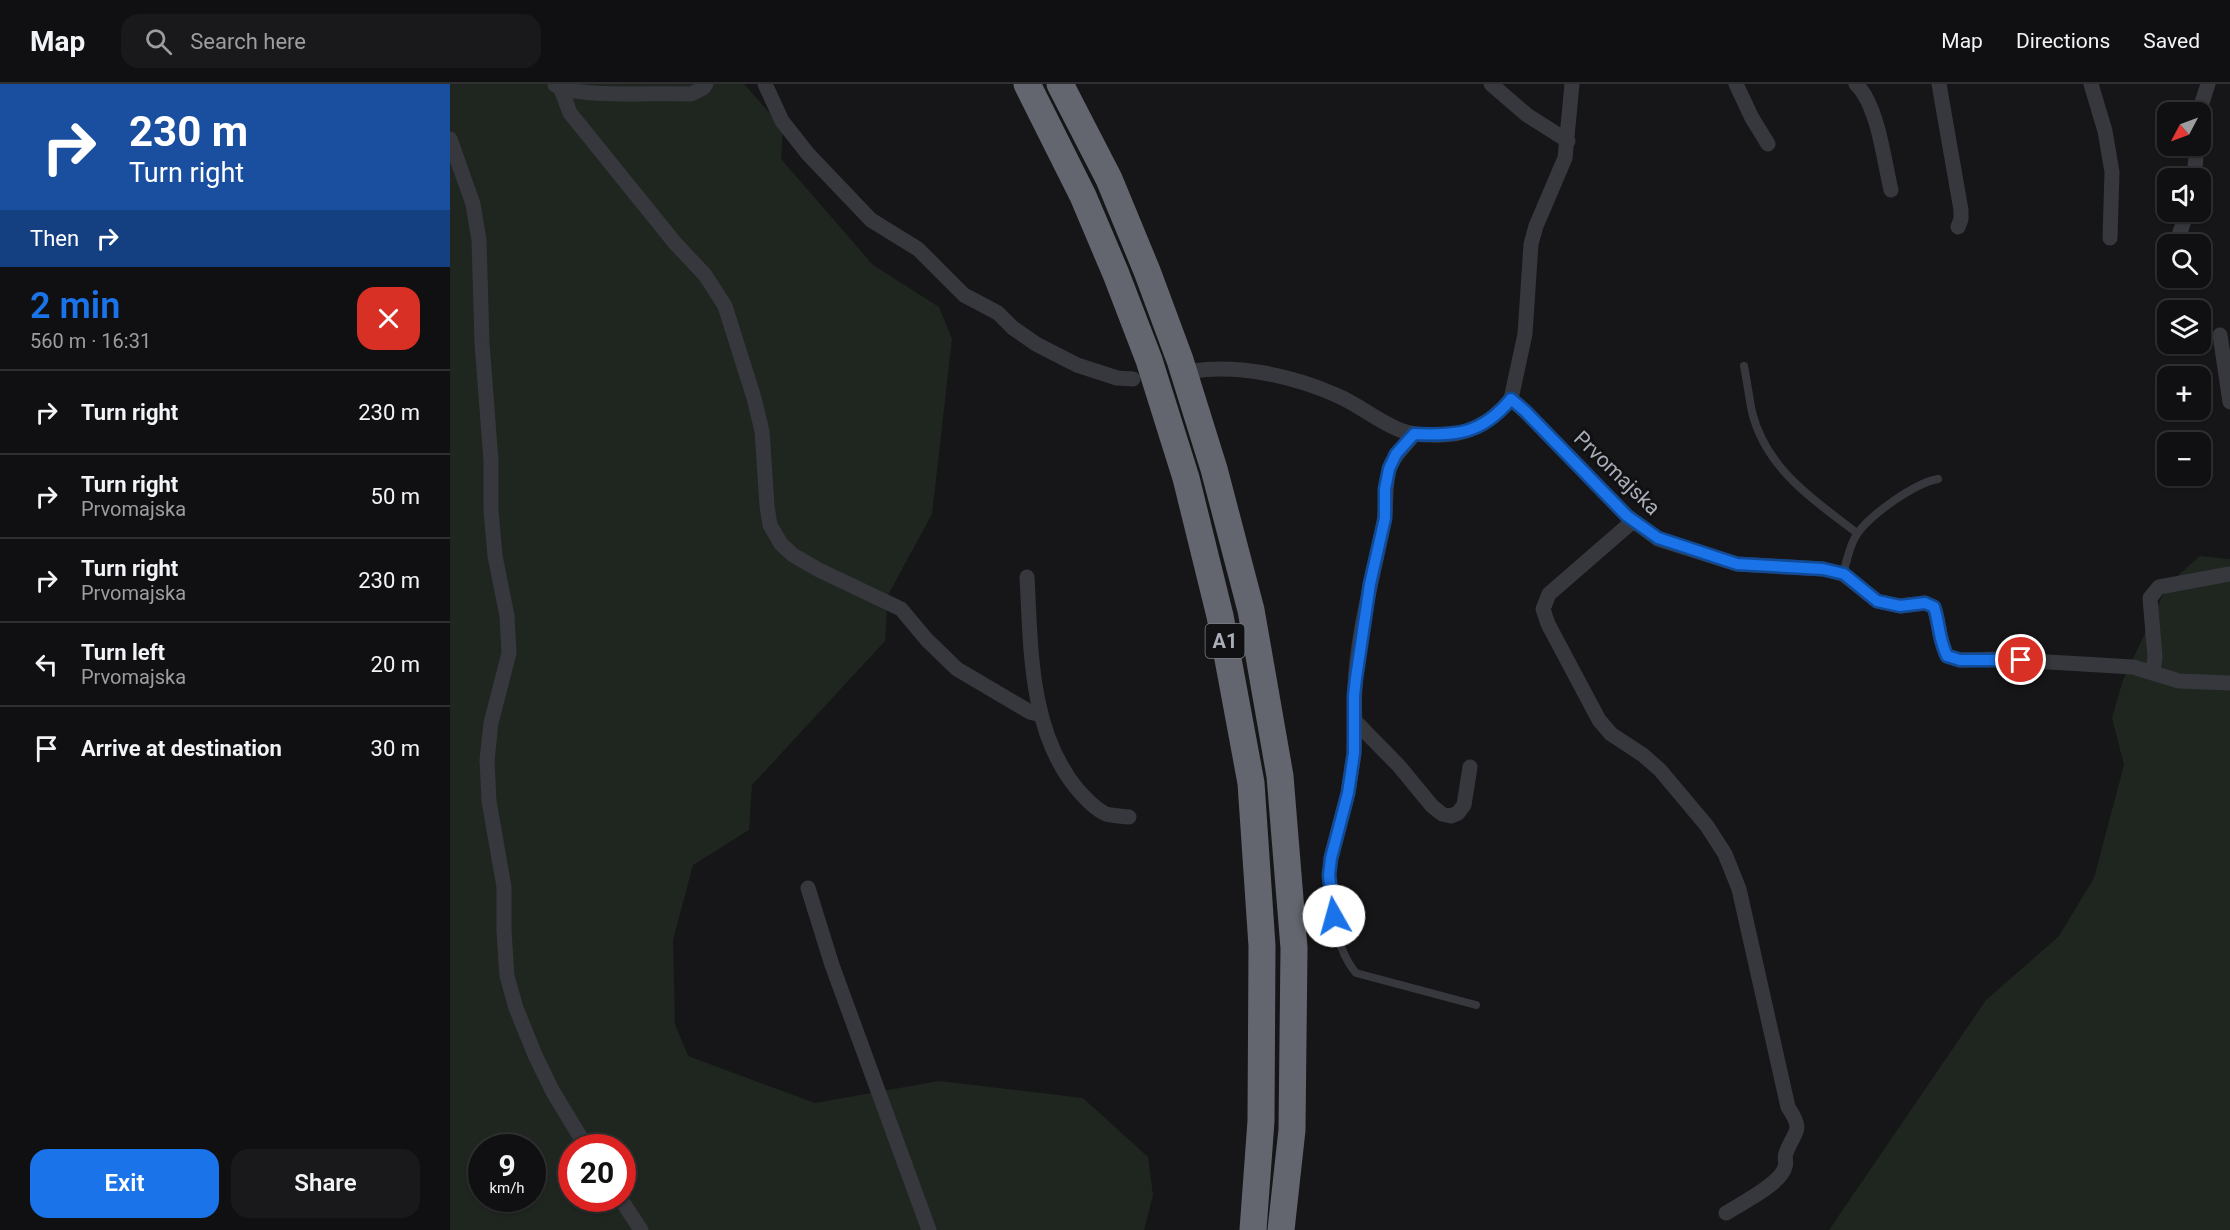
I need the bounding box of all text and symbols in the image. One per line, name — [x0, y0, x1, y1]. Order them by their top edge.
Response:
search box — [121, 14, 541, 68]
text: Map — [30, 25, 85, 58]
icon: search — [142, 25, 175, 58]
text: Search here — [190, 29, 306, 54]
text: Map — [1941, 29, 1983, 53]
text: Directions — [2016, 29, 2110, 53]
text: Saved — [2143, 29, 2200, 53]
north arrow — [2157, 102, 2211, 156]
map controls — [2157, 102, 2211, 486]
text: 230 m — [129, 107, 248, 156]
icon: right — [30, 108, 108, 186]
text: Turn right — [129, 157, 244, 189]
button: sound — [2157, 168, 2211, 222]
icon: right — [91, 222, 124, 255]
text: Then — [30, 226, 79, 251]
button: search — [2157, 234, 2211, 288]
text: 2 min — [30, 285, 120, 327]
button: close — [357, 287, 420, 350]
button: layers — [2157, 300, 2211, 354]
text: 560 m · 16:31 — [30, 329, 151, 353]
button: + — [2157, 366, 2211, 420]
icon: right — [30, 396, 63, 429]
text: Turn right — [81, 400, 178, 425]
text: 230 m — [358, 400, 420, 425]
street label: Prvomajska — [1569, 426, 1665, 520]
button: − — [2157, 432, 2211, 486]
text: Turn right — [81, 472, 178, 497]
icon: right — [30, 480, 63, 513]
text: 50 m — [371, 484, 420, 509]
text: Prvomajska — [81, 497, 186, 521]
text: Turn right — [81, 556, 178, 581]
icon: right — [30, 564, 63, 597]
text: 230 m — [358, 568, 420, 593]
text: Prvomajska — [81, 581, 186, 605]
road number: A1 — [1206, 624, 1244, 658]
pin — [1995, 634, 2046, 685]
text: Turn left — [81, 640, 165, 665]
icon: arrive — [2004, 643, 2037, 676]
icon: left — [30, 648, 63, 681]
text: 20 m — [371, 652, 420, 677]
text: Prvomajska — [81, 665, 186, 689]
icon: arrive — [30, 732, 63, 765]
text: Arrive at destination — [81, 736, 282, 761]
text: 30 m — [371, 736, 420, 761]
position arrow — [1302, 884, 1366, 948]
speed limit sign: 20 — [558, 1134, 636, 1212]
text: 9 — [498, 1148, 516, 1183]
button: Exit — [30, 1149, 219, 1218]
button: Share — [231, 1149, 420, 1218]
text: km/h — [489, 1179, 525, 1197]

